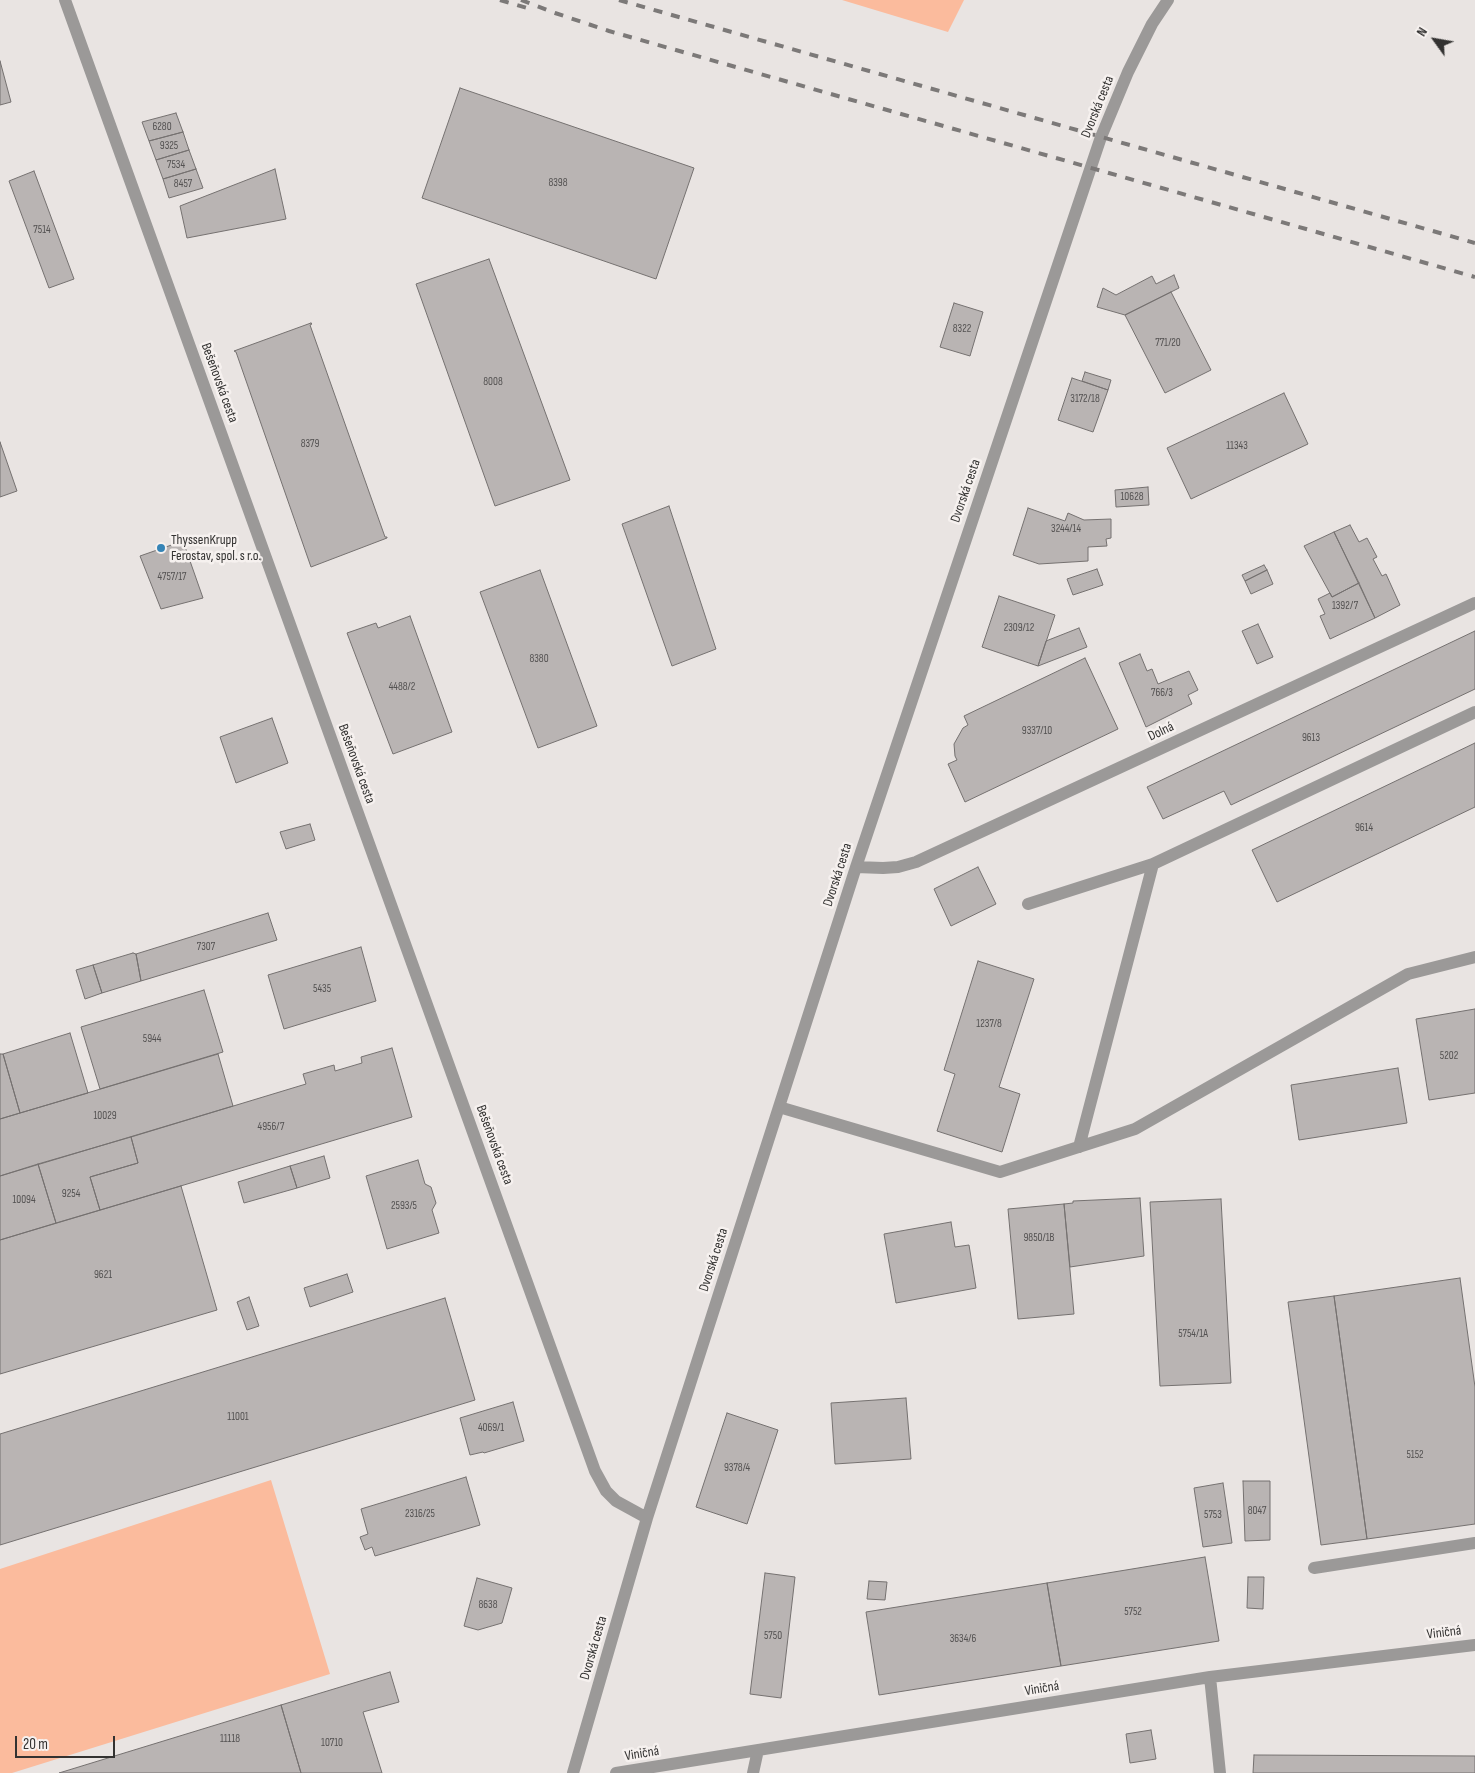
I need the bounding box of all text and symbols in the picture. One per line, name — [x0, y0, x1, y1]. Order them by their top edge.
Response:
north arrow — [1410, 15, 1460, 65]
text: N — [1413, 24, 1431, 39]
street label: Dvorská cesta — [1078, 73, 1118, 141]
house number: 6280 — [152, 120, 172, 134]
house number: 9325 — [160, 139, 178, 153]
house number: 7534 — [167, 158, 185, 172]
house number: 8398 — [548, 176, 568, 190]
house number: 8457 — [174, 177, 192, 191]
house number: 7514 — [33, 223, 51, 237]
house number: 8322 — [953, 322, 971, 336]
house number: 771/20 — [1155, 336, 1181, 350]
street label: Bešeňovská cesta — [197, 341, 241, 425]
house number: 8008 — [483, 375, 503, 389]
house number: 3172/18 — [1070, 392, 1100, 406]
house number: 8379 — [301, 437, 319, 451]
house number: 11343 — [1226, 439, 1248, 453]
street label: Dvorská cesta — [947, 457, 985, 525]
house number: 10628 — [1120, 490, 1144, 504]
house number: 3244/14 — [1051, 522, 1081, 536]
place label: ThyssenKrupp Ferostav, spol. s r.o. — [171, 532, 261, 564]
marker: ThyssenKrupp Ferostav, spol. s r.o. — [155, 542, 167, 554]
house number: 4757/17 — [157, 570, 187, 584]
house number: 1392/7 — [1332, 599, 1358, 613]
house number: 2309/12 — [1004, 621, 1034, 635]
house number: 8380 — [529, 652, 549, 666]
house number: 4488/2 — [389, 680, 415, 694]
house number: 766/3 — [1151, 686, 1173, 700]
street label: Dolná — [1145, 719, 1177, 745]
street label: Bešeňovská cesta — [334, 722, 378, 806]
house number: 9337/10 — [1022, 724, 1052, 738]
house number: 9613 — [1302, 731, 1320, 745]
house number: 9614 — [1355, 821, 1373, 835]
street label: Dvorská cesta — [820, 841, 856, 909]
house number: 7307 — [197, 940, 215, 954]
house number: 5435 — [313, 982, 331, 996]
house number: 1237/8 — [976, 1017, 1002, 1031]
house number: 5944 — [143, 1032, 161, 1046]
house number: 5202 — [1440, 1049, 1458, 1063]
street label: Bešeňovská cesta — [472, 1103, 516, 1187]
house number: 10029 — [93, 1109, 117, 1123]
house number: 4956/7 — [258, 1120, 284, 1134]
house number: 9254 — [62, 1187, 80, 1201]
house number: 10094 — [12, 1193, 36, 1207]
house number: 2593/5 — [391, 1199, 417, 1213]
street label: Dvorská cesta — [696, 1226, 732, 1294]
house number: 9850/1B — [1023, 1231, 1055, 1245]
house number: 9621 — [94, 1268, 112, 1282]
house number: 5754/1A — [1178, 1327, 1208, 1341]
house number: 11001 — [227, 1410, 249, 1424]
house number: 4069/1 — [478, 1421, 504, 1435]
house number: 5152 — [1406, 1448, 1424, 1462]
house number: 9378/4 — [724, 1461, 750, 1475]
house number: 8047 — [1248, 1504, 1266, 1518]
house number: 2316/25 — [405, 1507, 435, 1521]
house number: 5753 — [1204, 1508, 1222, 1522]
house number: 8638 — [478, 1598, 498, 1612]
house number: 5752 — [1124, 1605, 1142, 1619]
street label: Dvorská cesta — [577, 1614, 611, 1682]
street label: Viničná — [1426, 1623, 1462, 1643]
house number: 5750 — [764, 1629, 782, 1643]
house number: 3634/6 — [950, 1632, 976, 1646]
street label: Viničná — [1024, 1678, 1060, 1700]
scale bar — [18, 1726, 118, 1758]
house number: 11118 — [220, 1732, 240, 1746]
text: 20 m — [23, 1735, 48, 1754]
house number: 10710 — [321, 1736, 343, 1750]
street label: Viničná — [624, 1743, 660, 1765]

